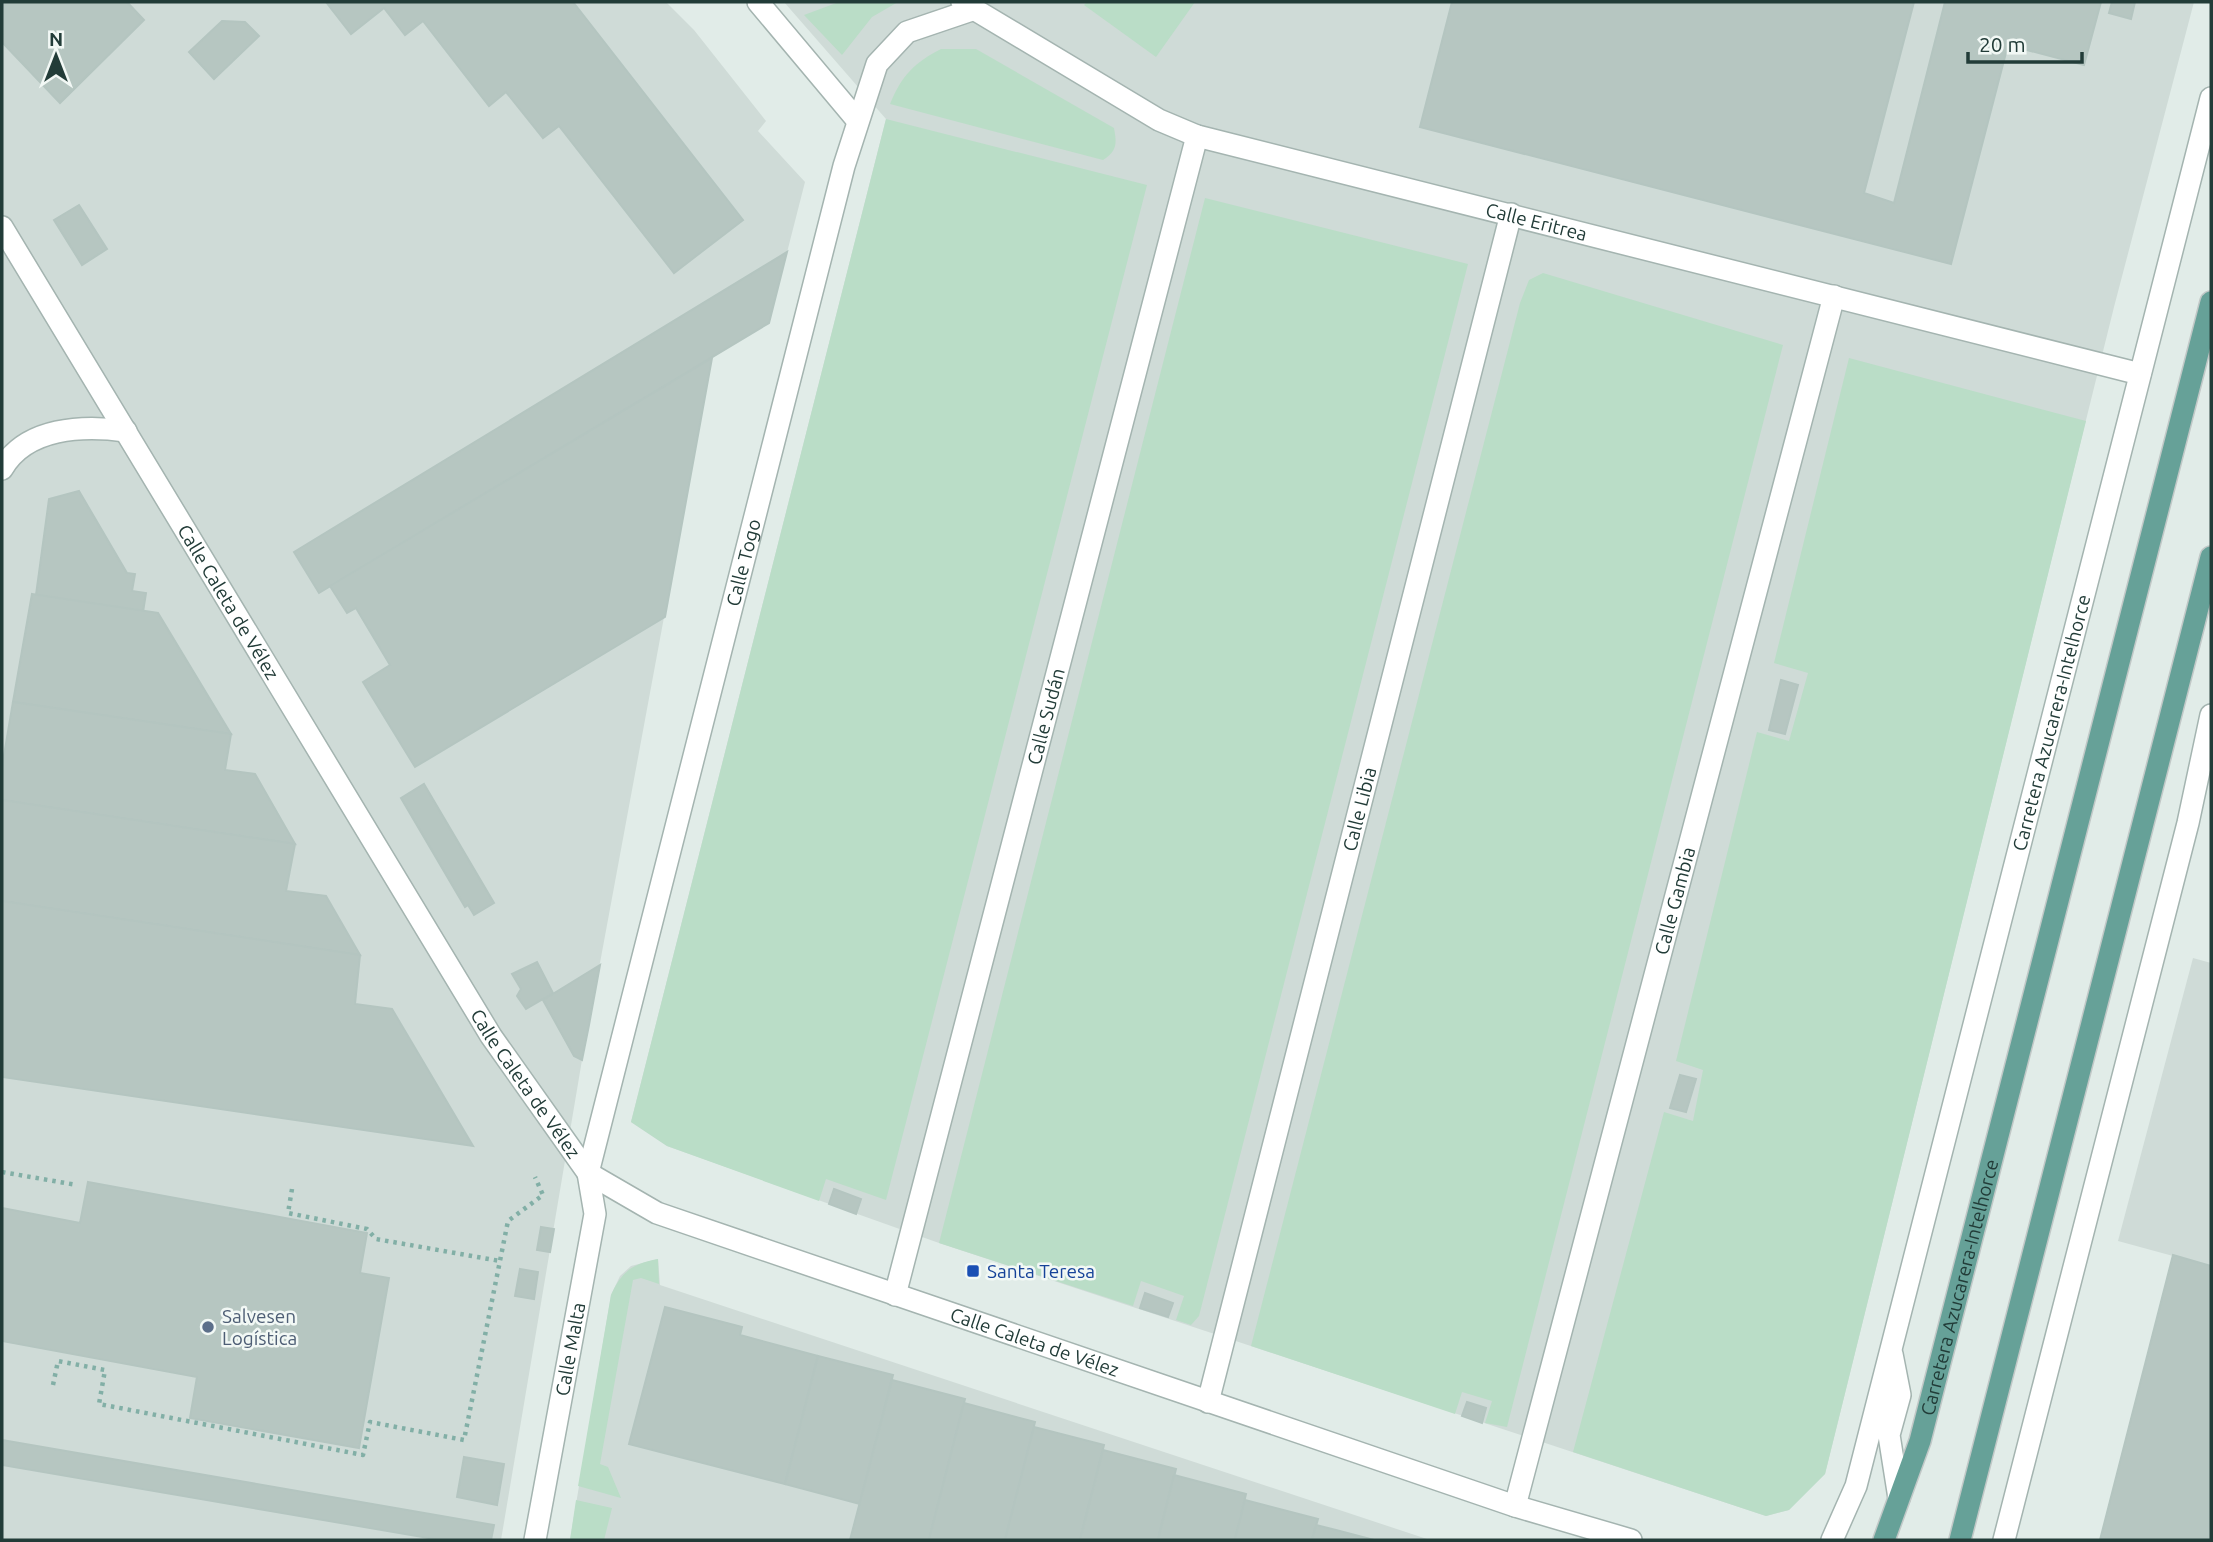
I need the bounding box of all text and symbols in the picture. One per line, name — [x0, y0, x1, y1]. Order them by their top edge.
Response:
north arrow — [21, 21, 91, 91]
scale bar — [1968, 21, 2082, 65]
text: N — [49, 28, 63, 50]
text: 20 m — [1979, 32, 2026, 56]
street label: Calle Eritrea — [1484, 198, 1589, 245]
street label: Calle Togo — [722, 517, 765, 608]
street label: Calle Caleta de Vélez — [173, 520, 284, 683]
street label: Carretera Azucarera-Intelhorce — [2008, 592, 2095, 853]
street label: Calle Sudán — [1023, 666, 1069, 767]
street label: Calle Libia — [1338, 765, 1381, 853]
street label: Calle Gambia — [1650, 844, 1699, 957]
street label: Calle Caleta de Vélez — [466, 1005, 585, 1163]
street label: Carretera Azucarera-Intelhorce — [1916, 1157, 2003, 1418]
place label: Santa Teresa — [987, 1260, 1095, 1282]
marker: Santa Teresa — [965, 1263, 981, 1279]
street label: Calle Malta — [551, 1301, 590, 1398]
street label: Calle Caleta de Vélez — [947, 1303, 1122, 1381]
place label: Salvesen Logística — [222, 1305, 297, 1349]
marker: Salvesen Logística — [200, 1319, 216, 1335]

